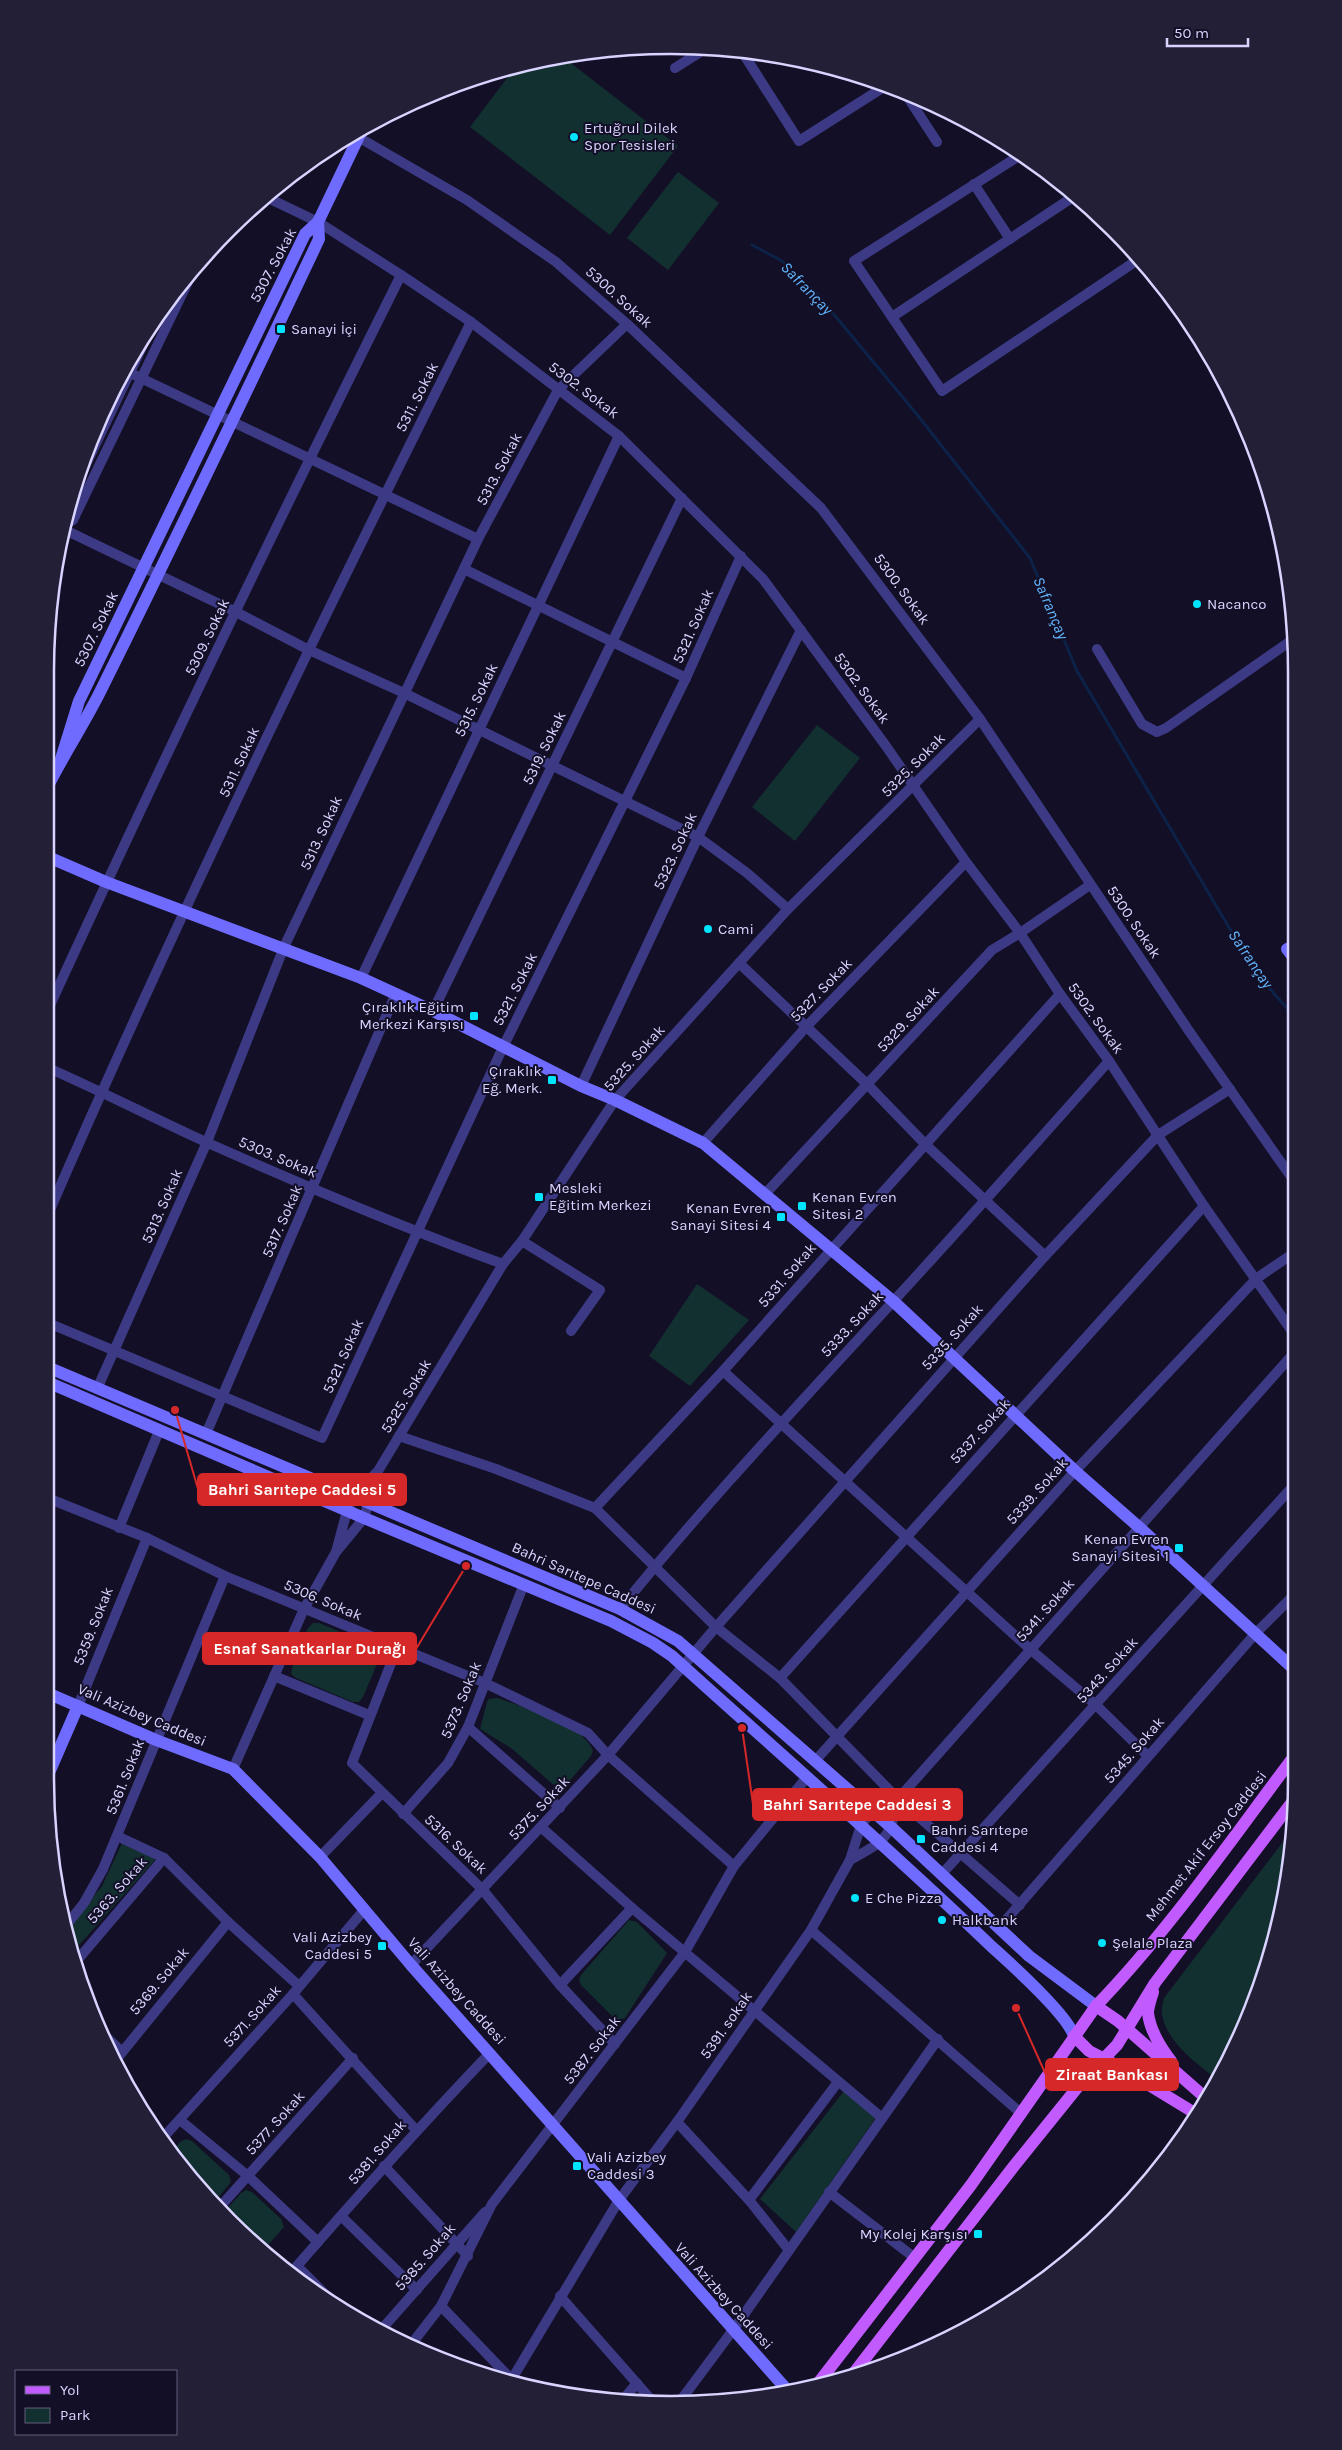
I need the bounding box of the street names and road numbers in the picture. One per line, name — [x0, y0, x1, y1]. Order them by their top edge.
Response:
street label: 5307. Sokak — [246, 225, 300, 305]
street label: 5300. Sokak — [582, 262, 656, 332]
street label: 5302. Sokak — [545, 358, 623, 422]
street label: 5311. Sokak — [392, 359, 442, 435]
street label: 5313. Sokak — [472, 430, 526, 508]
street label: 5300. Sokak — [870, 550, 934, 628]
street label: 5321. Sokak — [669, 586, 717, 666]
street label: 5307. Sokak — [70, 588, 122, 670]
street label: 5309. Sokak — [181, 595, 233, 679]
street label: 5302. Sokak — [830, 649, 894, 727]
street label: 5315. Sokak — [451, 660, 501, 740]
street label: 5319. Sokak — [518, 708, 570, 788]
street label: 5311. Sokak — [215, 724, 263, 800]
street label: 5325. Sokak — [877, 729, 949, 801]
street label: 5313. Sokak — [296, 793, 346, 873]
street label: 5323. Sokak — [649, 809, 701, 893]
street label: 5300. Sokak — [1103, 882, 1165, 962]
street label: 5321. Sokak — [489, 949, 541, 1029]
street label: 5327. Sokak — [786, 954, 856, 1026]
street label: 5302. Sokak — [1064, 979, 1128, 1057]
street label: 5329. Sokak — [873, 982, 943, 1056]
street label: 5325. Sokak — [599, 1021, 669, 1095]
street label: 5303. Sokak — [236, 1132, 320, 1182]
street label: 5313. Sokak — [138, 1166, 186, 1246]
street label: 5317. Sokak — [258, 1182, 306, 1260]
street label: 5331. Sokak — [754, 1239, 820, 1311]
street label: 5333. Sokak — [817, 1287, 887, 1361]
street label: 5335. Sokak — [917, 1300, 987, 1374]
street label: 5321. Sokak — [319, 1316, 367, 1396]
street label: 5325. Sokak — [377, 1356, 435, 1436]
street label: 5337. Sokak — [946, 1395, 1014, 1467]
street label: 5339. Sokak — [1002, 1454, 1072, 1528]
street label: Bahri Sarıtepe Caddesi — [509, 1538, 659, 1618]
street label: 5306. Sokak — [281, 1575, 365, 1625]
street label: 5341. Sokak — [1012, 1575, 1078, 1645]
street label: 5359. Sokak — [69, 1584, 117, 1668]
street label: 5343. Sokak — [1072, 1633, 1142, 1707]
street label: 5373. Sokak — [437, 1659, 485, 1741]
street label: Vali Azizbey Caddesi — [75, 1680, 209, 1750]
street label: 5345. Sokak — [1100, 1713, 1168, 1787]
street label: 5361. Sokak — [102, 1737, 148, 1817]
street label: Mehmet Akif Ersoy Caddesi — [1142, 1767, 1270, 1925]
street label: 5375. Sokak — [505, 1772, 573, 1844]
street label: 5316. Sokak — [421, 1810, 491, 1878]
street label: 5363. Sokak — [83, 1853, 151, 1927]
street label: Vali Azizbey Caddesi — [404, 1934, 510, 2048]
street label: 5369. Sokak — [125, 1943, 193, 2019]
street label: 5371. Sokak — [219, 1981, 285, 2051]
street label: 5391. sokak — [696, 1988, 756, 2062]
street label: 5387. Sokak — [560, 2012, 624, 2088]
street label: 5377. Sokak — [242, 2087, 308, 2159]
street label: 5381. Sokak — [344, 2116, 410, 2188]
street label: 5385. Sokak — [391, 2220, 459, 2294]
street label: Vali Azizbey Caddesi — [671, 2239, 777, 2353]

